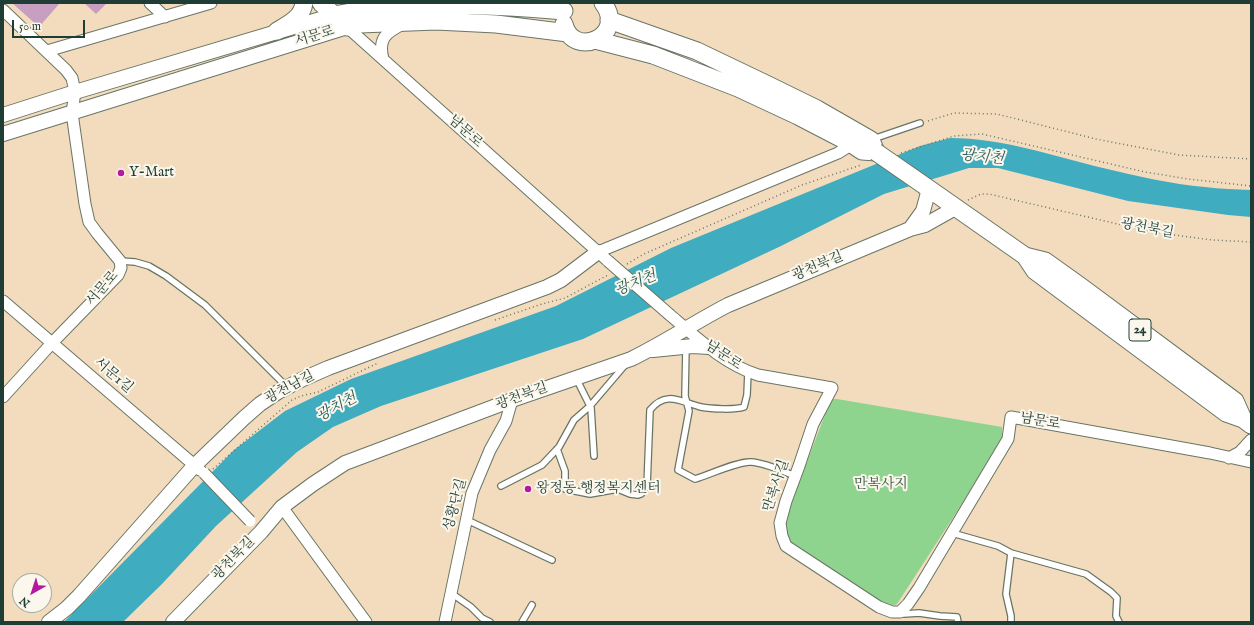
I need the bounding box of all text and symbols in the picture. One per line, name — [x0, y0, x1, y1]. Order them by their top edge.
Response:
scale bar — [14, 12, 87, 38]
text: 50 m — [19, 19, 41, 34]
street label: 서문로 — [293, 23, 337, 51]
street label: 남문로 — [444, 112, 486, 152]
water label: 광치천 — [959, 147, 1005, 169]
place label: Y-Mart — [129, 165, 174, 181]
marker: Y-Mart — [116, 168, 126, 178]
street label: 광천북길 — [1119, 216, 1175, 242]
street label: 광천북길 — [790, 249, 846, 285]
street label: 서문로 — [83, 268, 123, 310]
water label: 광치천 — [612, 268, 660, 300]
road number: 24 — [1129, 319, 1151, 341]
street label: 남문로 — [701, 338, 745, 374]
street label: 서문1길 — [90, 355, 136, 397]
street label: 광천남길 — [262, 368, 318, 408]
street label: 광천북길 — [494, 380, 550, 414]
water label: 광치천 — [314, 390, 360, 426]
street label: 남문로 — [1019, 410, 1061, 434]
street label: 만복사길 — [761, 458, 793, 514]
street label: 성황단길 — [441, 477, 471, 533]
park label: 만복사지 — [854, 477, 908, 493]
place label: 왕정동 행정복지센터 — [536, 481, 661, 497]
marker: 왕정동 행정복지센터 — [523, 484, 533, 494]
street label: 광천북길 — [209, 534, 259, 584]
north arrow — [12, 573, 52, 613]
text: N — [17, 593, 33, 610]

